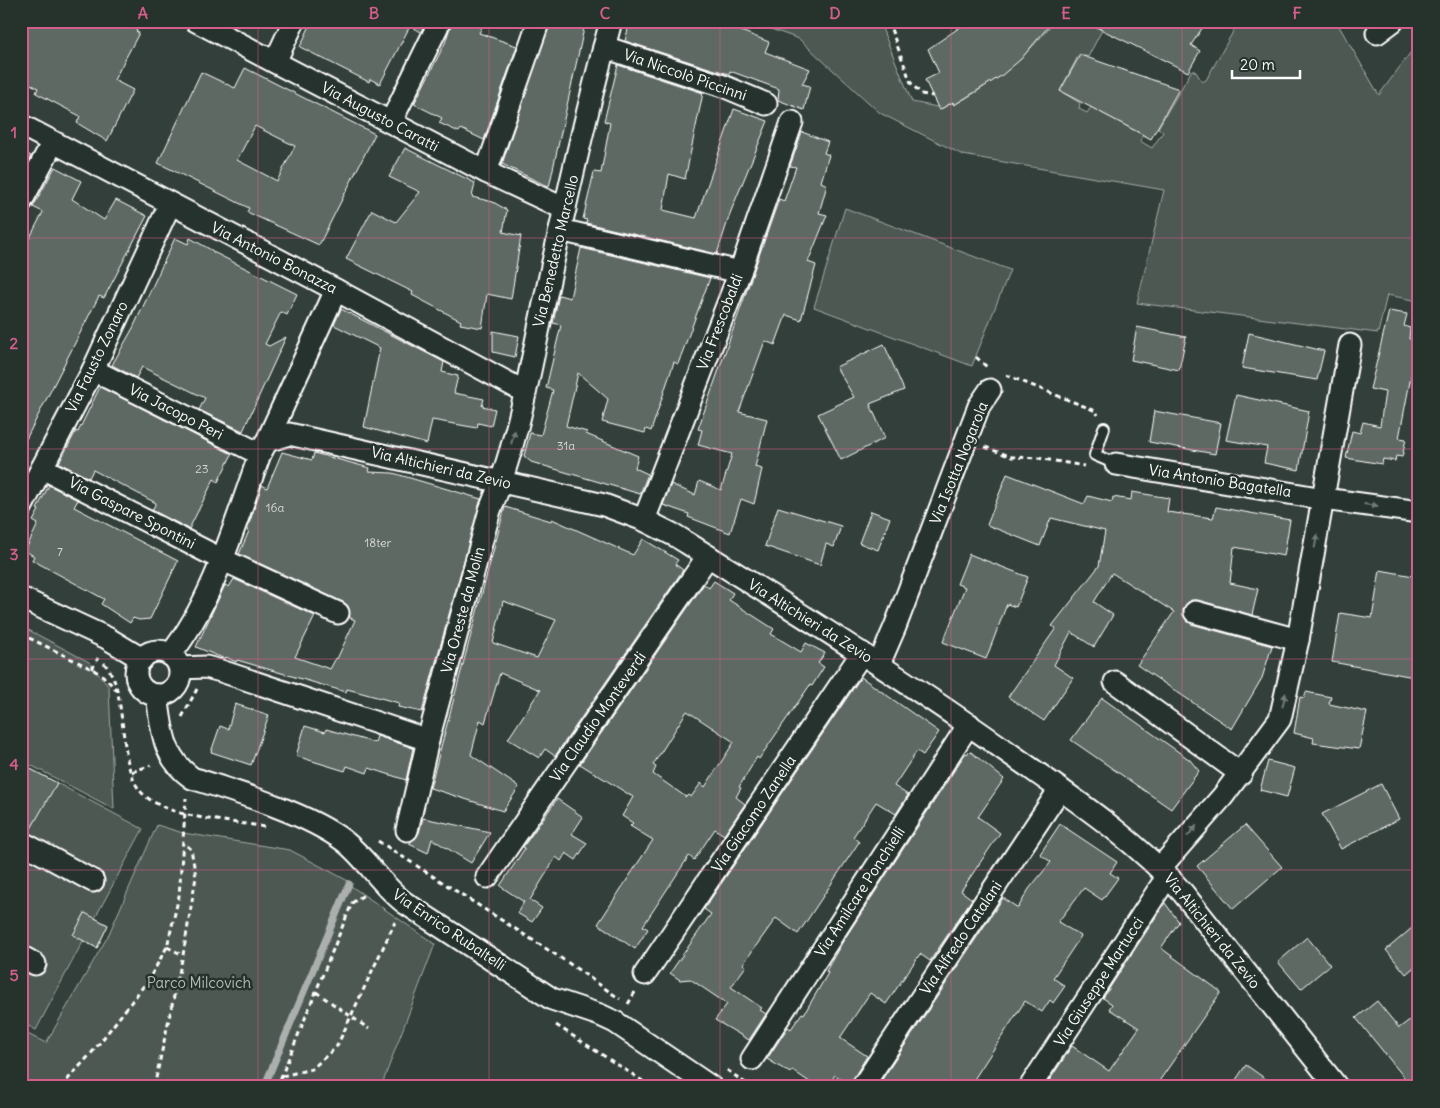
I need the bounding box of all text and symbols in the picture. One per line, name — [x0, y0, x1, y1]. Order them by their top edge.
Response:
text: A — [138, 3, 148, 23]
text: B — [369, 3, 380, 23]
text: C — [600, 3, 611, 23]
text: D — [829, 3, 841, 23]
text: E — [1061, 3, 1071, 23]
text: F — [1292, 3, 1302, 23]
street label: Via Niccolò Piccinni — [621, 45, 749, 104]
scale bar — [1232, 48, 1300, 80]
text: 20 m — [1240, 55, 1275, 74]
street label: Via Augusto Caratti — [318, 78, 442, 156]
text: 1 — [11, 122, 17, 142]
street label: Via Benedetto Marcello — [529, 173, 582, 329]
street label: Via Antonio Bonazza — [208, 218, 341, 298]
street label: Via Frescobaldi — [692, 271, 747, 373]
street label: Via Fausto Zonaro — [61, 298, 132, 416]
text: 2 — [10, 333, 19, 353]
street label: Via Jacopo Peri — [126, 380, 227, 444]
street label: Via Isotta Nogarola — [925, 398, 992, 527]
one-way arrow — [509, 429, 517, 444]
house number: 31a — [557, 438, 575, 453]
street label: Via Altichieri da Zevio — [369, 442, 513, 493]
street label: Via Antonio Bagatella — [1147, 460, 1293, 501]
house number: 23 — [195, 461, 209, 476]
street label: Via Gaspare Spontini — [66, 472, 199, 553]
house number: 16a — [266, 500, 284, 515]
one-way arrow — [1364, 502, 1380, 510]
one-way arrow — [1313, 532, 1321, 548]
house number: 18ter — [365, 535, 392, 550]
text: 3 — [9, 544, 19, 564]
house number: 7 — [57, 544, 63, 559]
street label: Via Oreste da Molin — [436, 544, 489, 675]
street label: Via Altichieri da Zevio — [745, 575, 876, 667]
street label: Via Claudio Monteverdi — [545, 648, 650, 786]
one-way arrow — [1280, 692, 1288, 707]
street label: Via Giacomo Zanella — [707, 751, 800, 876]
text: 4 — [9, 754, 19, 774]
street label: Via Amilcare Ponchielli — [810, 823, 909, 960]
one-way arrow — [1186, 826, 1198, 838]
street label: Via Altichieri da Zevio — [1160, 869, 1265, 992]
street label: Via Alfredo Catalani — [915, 877, 1006, 998]
street label: Via Enrico Rubaltelli — [389, 885, 510, 975]
street label: Via Giuseppe Martucci — [1050, 913, 1148, 1050]
text: 5 — [9, 965, 19, 985]
park label: Parco Milcovich — [147, 973, 252, 992]

